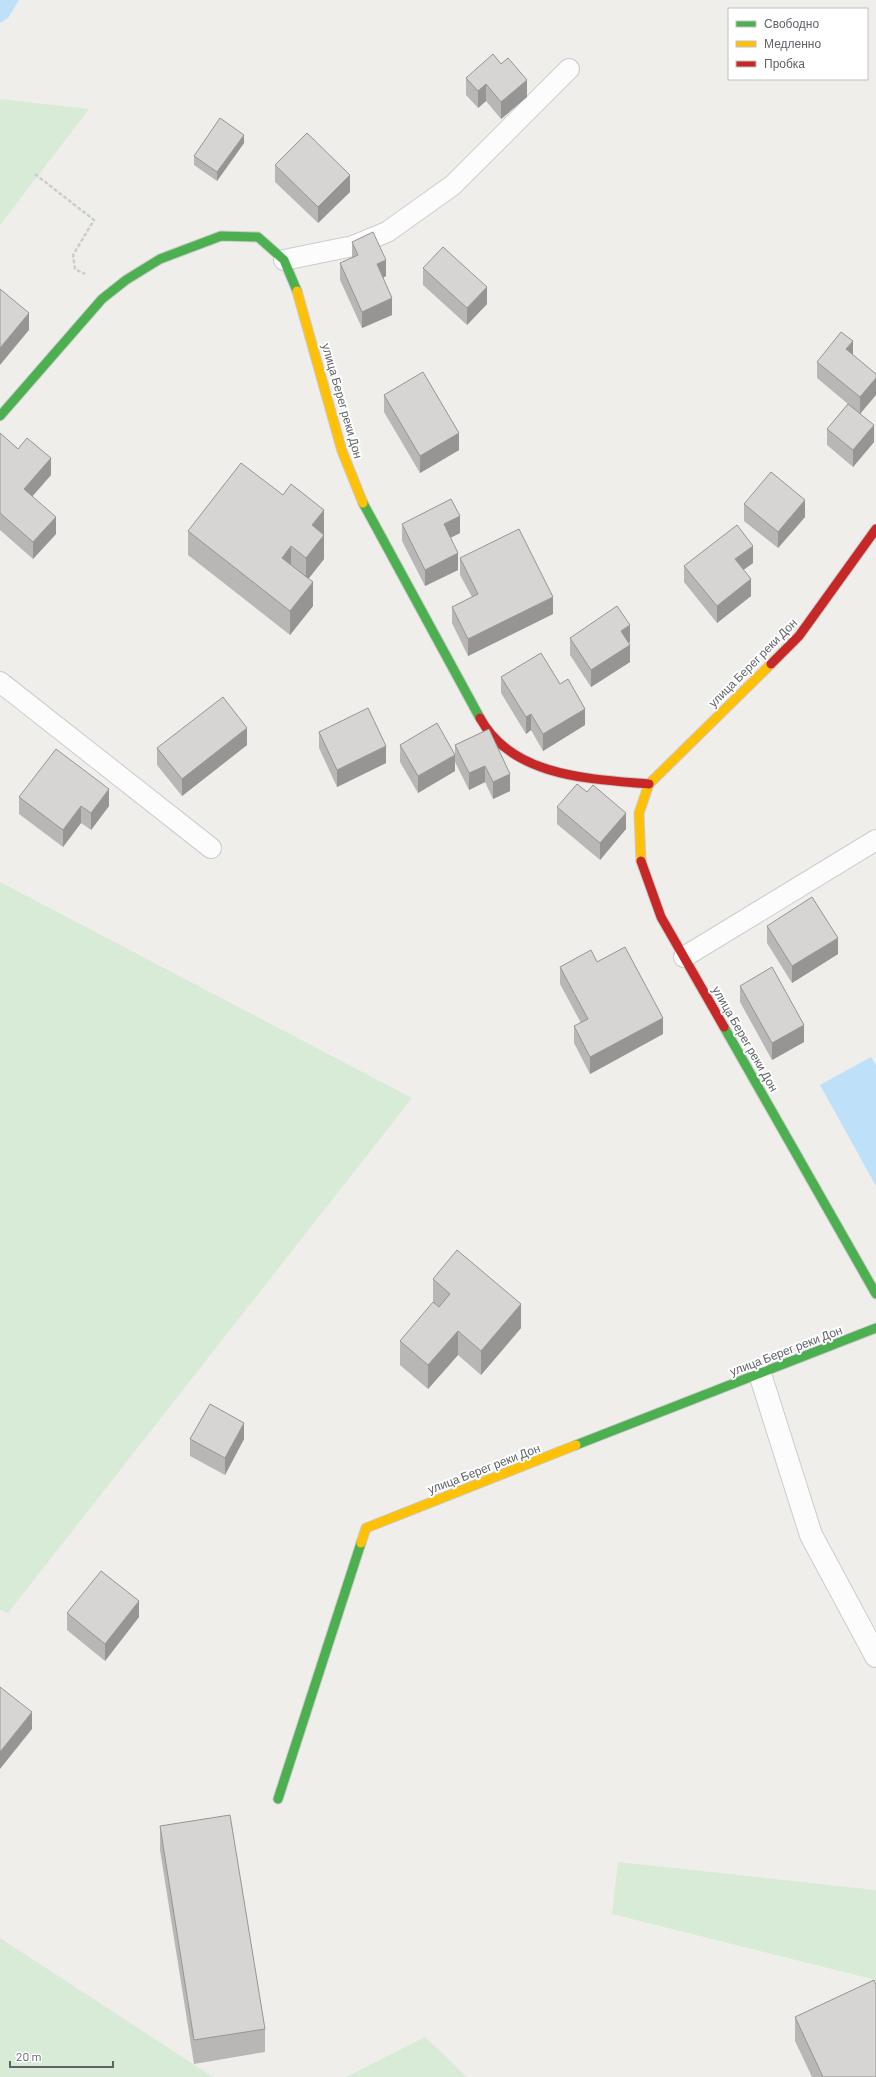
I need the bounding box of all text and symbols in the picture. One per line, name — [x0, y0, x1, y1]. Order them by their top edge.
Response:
legend — [728, 8, 868, 80]
text: Свободно — [764, 16, 819, 31]
text: Медленно — [764, 36, 821, 51]
text: Пробка — [764, 56, 805, 71]
street label: улица Берег реки Дон — [319, 341, 366, 460]
street label: улица Берег реки Дон — [705, 615, 800, 710]
street label: улица Берег реки Дон — [709, 983, 782, 1094]
street label: улица Берег реки Дон — [727, 1322, 844, 1379]
street label: улица Берег реки Дон — [425, 1440, 542, 1497]
scale bar — [10, 2043, 113, 2069]
text: 20 m — [16, 2049, 42, 2063]

